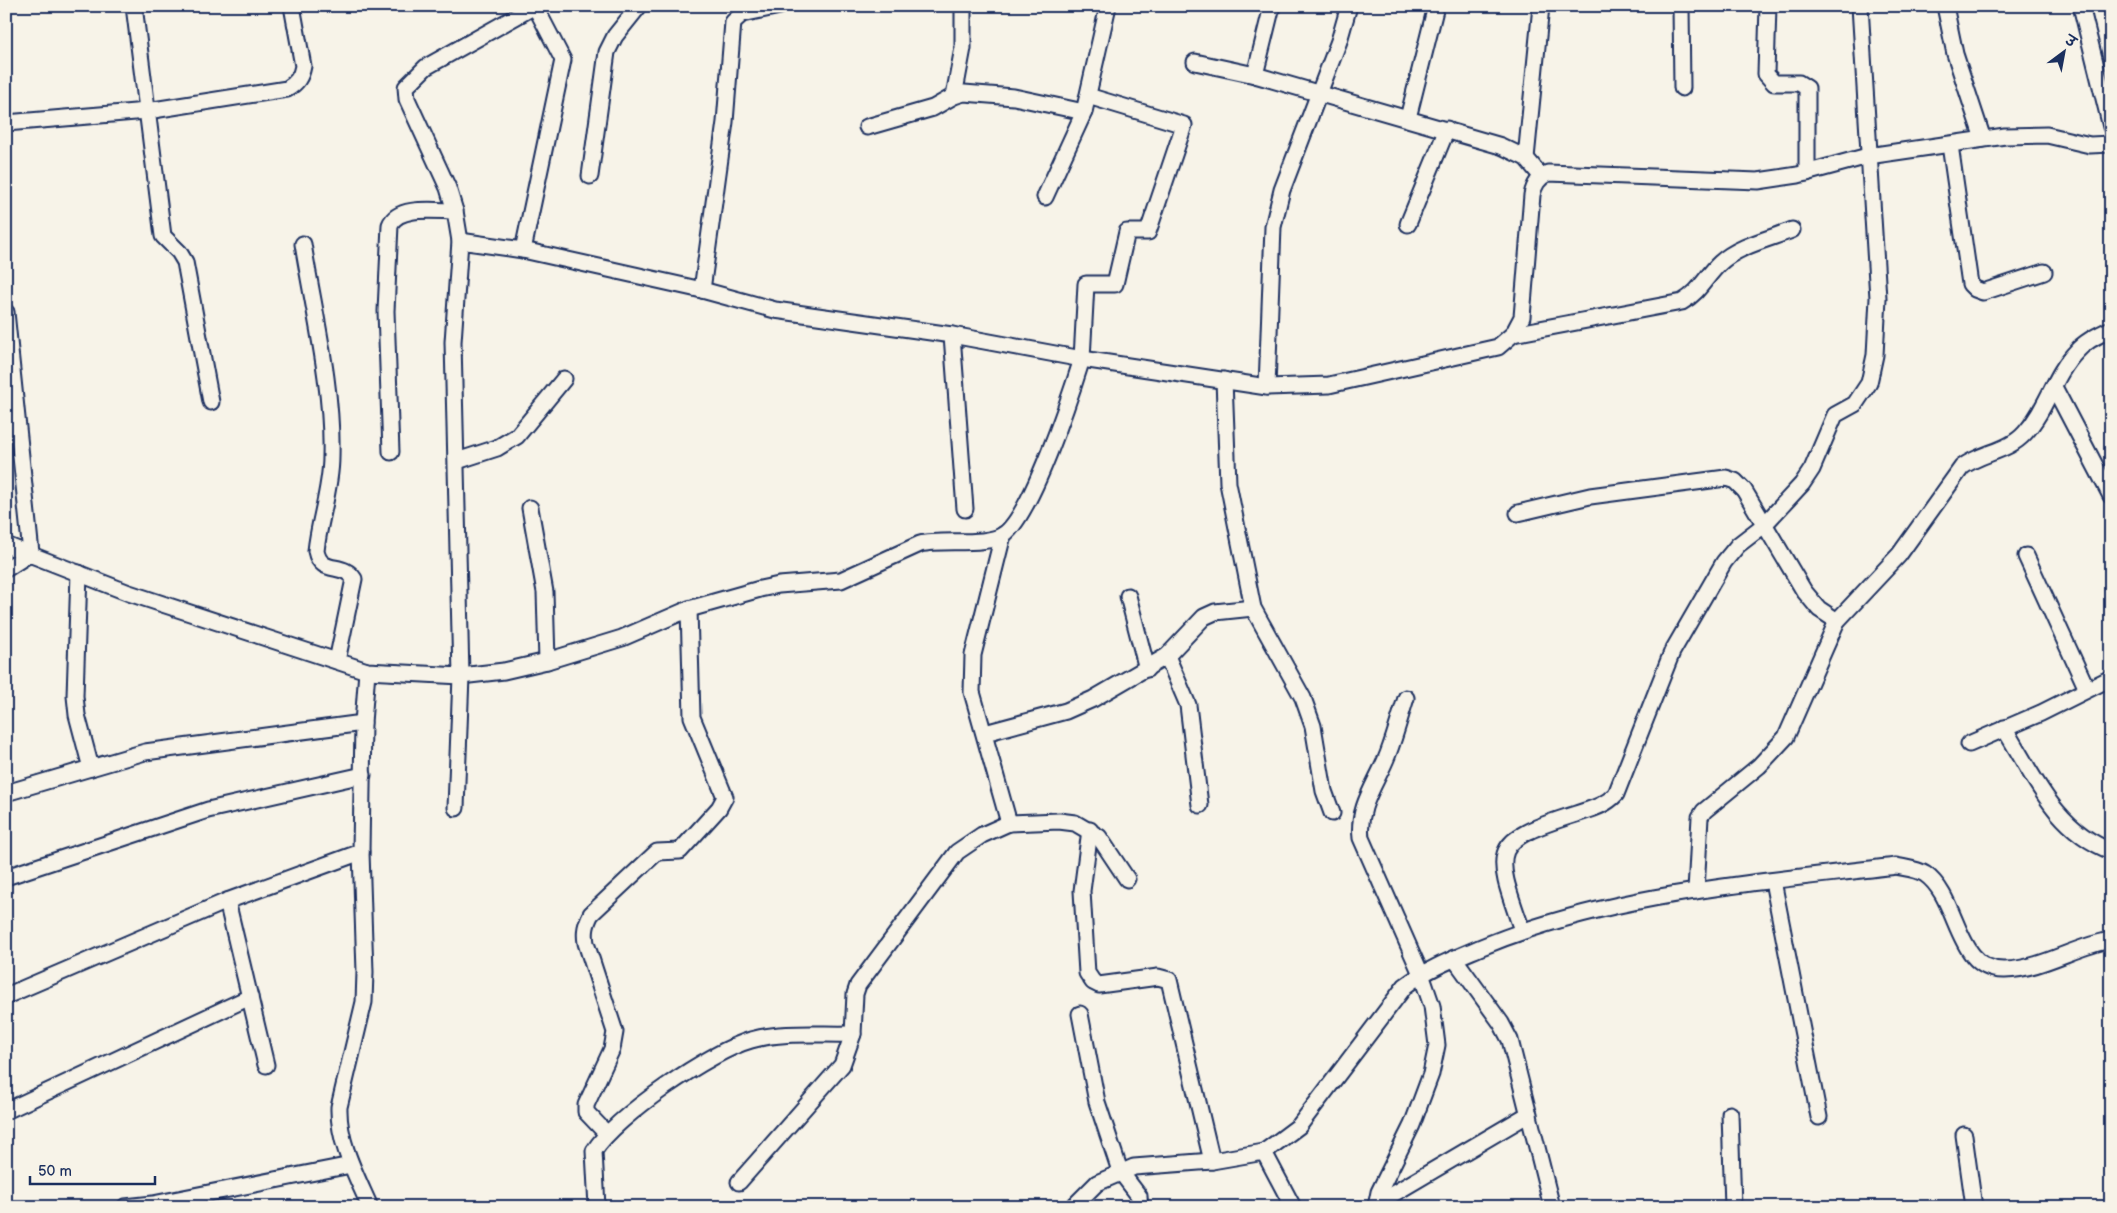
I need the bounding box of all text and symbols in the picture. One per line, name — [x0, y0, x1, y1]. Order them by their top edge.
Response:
north arrow — [2040, 28, 2090, 78]
text: उ — [2060, 31, 2081, 52]
scale bar — [30, 1153, 155, 1185]
text: 50 m — [38, 1162, 72, 1181]

